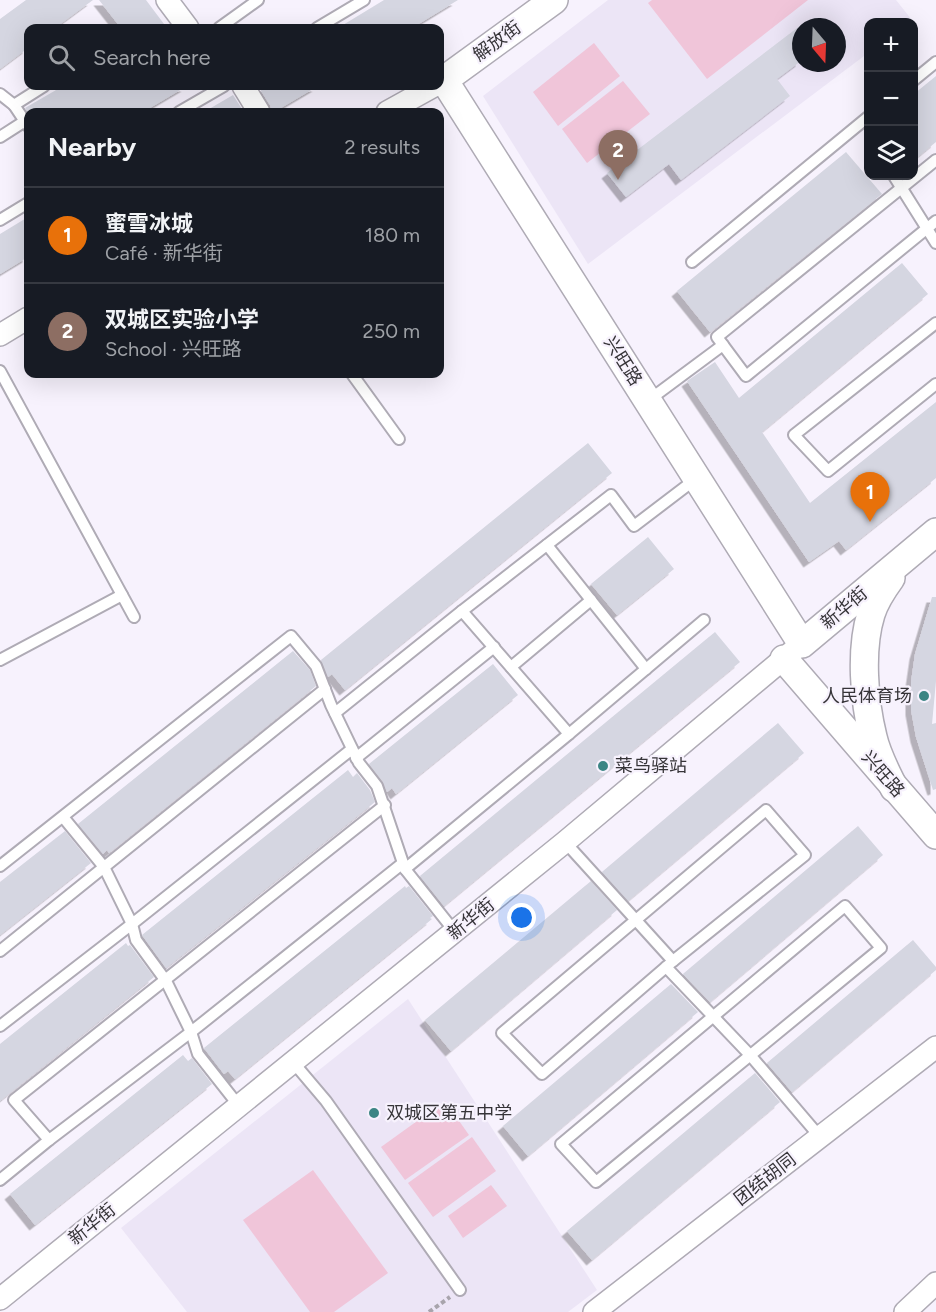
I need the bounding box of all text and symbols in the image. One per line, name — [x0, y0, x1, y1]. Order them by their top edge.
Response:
street label: 解放街 — [469, 16, 525, 66]
north arrow — [792, 18, 846, 72]
map controls — [864, 18, 918, 180]
button: + — [864, 18, 918, 72]
search box — [24, 24, 444, 90]
icon: search — [45, 41, 78, 74]
text: Search here — [93, 44, 211, 71]
button: − — [864, 72, 918, 126]
button: layers — [864, 126, 918, 180]
pin: 2 — [598, 130, 638, 180]
text: Nearby — [48, 131, 136, 163]
text: 2 results — [344, 135, 420, 159]
text: 蜜雪冰城 — [105, 210, 193, 237]
text: 1 — [63, 223, 72, 247]
text: 180 m — [365, 223, 420, 247]
text: Café · 新华街 — [105, 241, 223, 265]
text: 双城区实验小学 — [105, 306, 259, 333]
text: 2 — [62, 319, 73, 343]
text: 250 m — [363, 319, 420, 343]
street label: 兴旺路 — [599, 332, 647, 390]
text: School · 兴旺路 — [105, 337, 242, 361]
pin: 1 — [850, 472, 890, 522]
street label: 新华街 — [816, 582, 872, 634]
place label: 人民体育场 — [822, 685, 912, 707]
marker: 人民体育场 — [917, 689, 931, 703]
street label: 兴旺路 — [857, 746, 909, 802]
place label: 菜鸟驿站 — [615, 755, 687, 777]
marker: 菜鸟驿站 — [596, 759, 610, 773]
street label: 新华街 — [443, 893, 499, 945]
your location — [507, 903, 536, 932]
place label: 双城区第五中学 — [386, 1102, 512, 1124]
marker: 双城区第五中学 — [367, 1106, 381, 1120]
street label: 团结胡同 — [730, 1148, 800, 1210]
street label: 新华街 — [64, 1198, 120, 1250]

